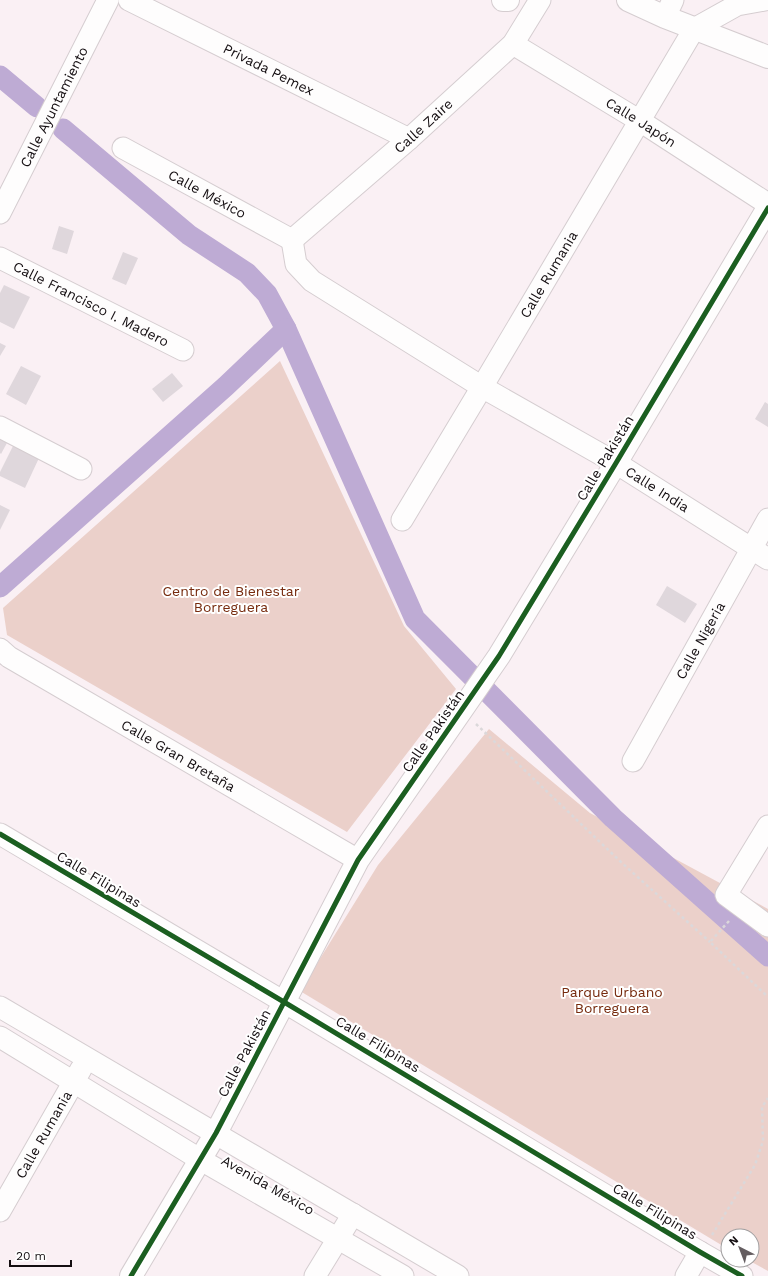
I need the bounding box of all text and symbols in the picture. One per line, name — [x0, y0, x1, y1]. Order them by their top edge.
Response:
street label: Privada Pemex — [221, 40, 317, 99]
street label: Calle Ayuntamiento — [17, 44, 91, 170]
street label: Calle Japón — [603, 94, 679, 150]
street label: Calle Zaire — [391, 95, 456, 156]
street label: Calle México — [166, 166, 249, 222]
street label: Calle Rumania — [517, 228, 581, 321]
street label: Calle Francisco I. Madero — [11, 258, 172, 350]
street label: Calle Pakistán — [573, 412, 637, 504]
street label: Calle India — [623, 463, 692, 515]
park label: Centro de Bienestar Borreguera — [163, 583, 300, 615]
street label: Calle Nigeria — [672, 599, 728, 682]
street label: Calle Pakistán — [399, 687, 467, 775]
street label: Calle Gran Bretaña — [119, 716, 238, 795]
street label: Calle Filipinas — [54, 847, 144, 911]
park label: Parque Urbano Borreguera — [561, 984, 663, 1016]
street label: Calle Pakistán — [214, 1006, 274, 1100]
street label: Calle Filipinas — [333, 1012, 423, 1076]
street label: Calle Rumania — [12, 1088, 75, 1181]
street label: Avenida México — [219, 1152, 317, 1218]
street label: Calle Filipinas — [610, 1179, 700, 1243]
north arrow — [720, 1228, 760, 1268]
text: N — [726, 1233, 741, 1248]
scale bar — [10, 1242, 71, 1268]
text: 20 m — [16, 1249, 46, 1263]

